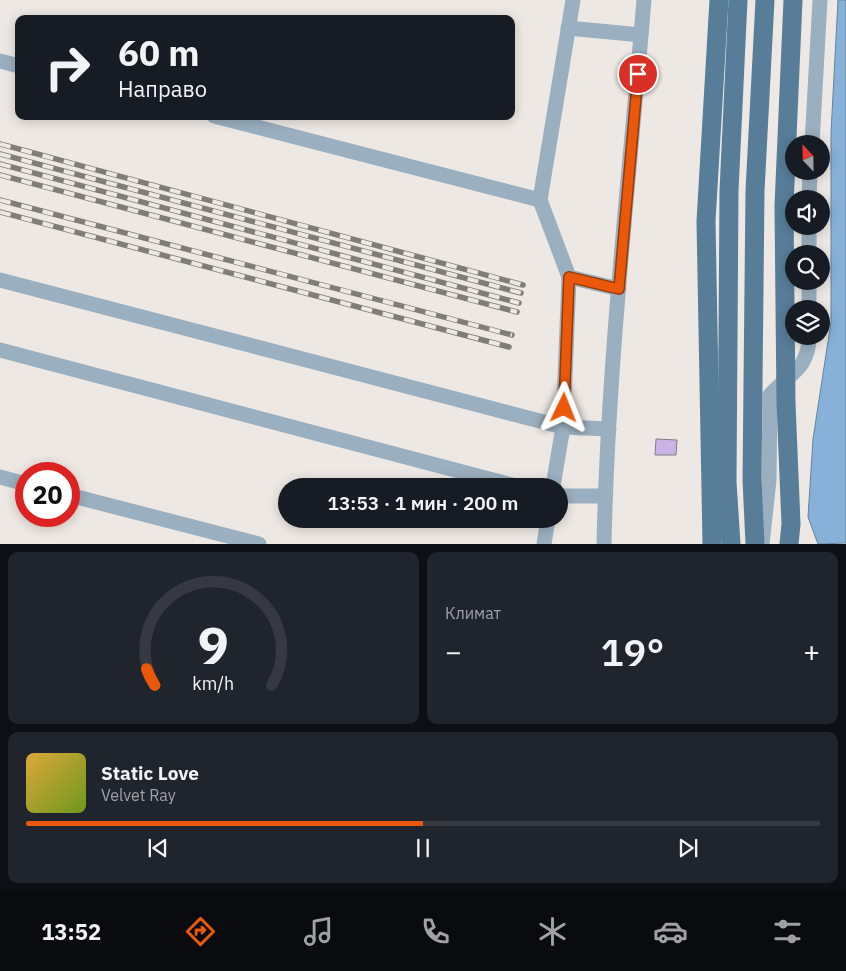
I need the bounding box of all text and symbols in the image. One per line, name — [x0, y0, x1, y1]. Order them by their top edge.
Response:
text: 60 m — [118, 30, 200, 76]
icon: right — [35, 35, 100, 100]
pin — [617, 53, 659, 95]
icon: arrive — [624, 60, 652, 88]
text: Направо — [118, 74, 207, 103]
north arrow — [785, 135, 830, 180]
map controls — [785, 135, 830, 345]
button: sound — [785, 190, 830, 235]
button: search — [785, 245, 830, 290]
button: layers — [785, 300, 830, 345]
position arrow — [537, 381, 589, 433]
speed limit sign: 20 — [15, 462, 80, 527]
text: 13:53 · 1 мин · 200 m — [328, 491, 518, 515]
text: Климат — [445, 603, 501, 623]
text: 9 — [198, 611, 229, 678]
text: 19° — [601, 627, 664, 676]
text: − — [445, 633, 462, 670]
text: + — [803, 633, 820, 670]
text: km/h — [193, 672, 235, 695]
text: Static Love — [101, 761, 199, 785]
text: Velvet Ray — [101, 785, 176, 805]
icon: previous — [144, 834, 172, 862]
icon: pause — [409, 834, 437, 862]
icon: next — [674, 834, 702, 862]
icon: directions — [183, 914, 218, 949]
icon: music — [301, 914, 336, 949]
icon: phone — [418, 914, 453, 949]
icon: climate — [535, 914, 570, 949]
icon: car — [653, 914, 688, 949]
icon: filters — [770, 914, 805, 949]
text: 13:52 — [41, 917, 101, 946]

